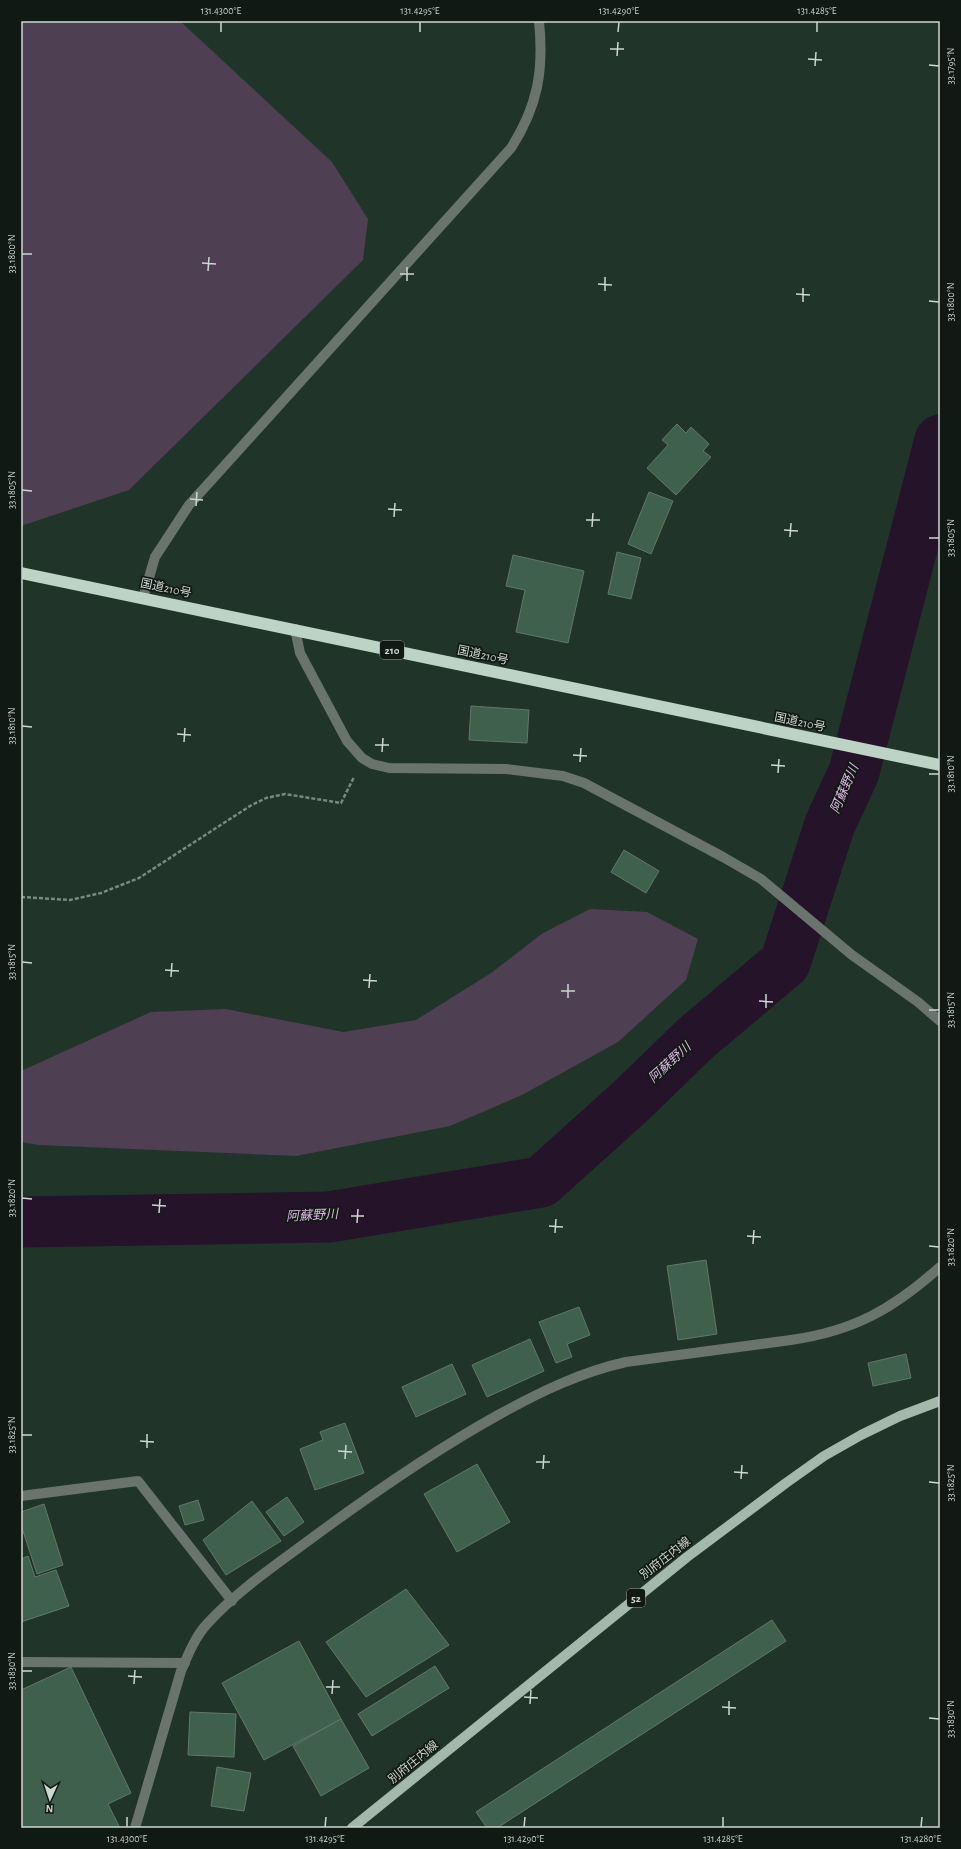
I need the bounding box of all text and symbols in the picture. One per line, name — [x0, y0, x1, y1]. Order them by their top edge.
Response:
text: 131.4300°E — [201, 6, 241, 16]
text: 131.4295°E — [400, 6, 440, 16]
text: 131.4290°E — [599, 6, 639, 16]
text: 131.4285°E — [797, 6, 837, 16]
text: 33.1795°N — [946, 48, 956, 84]
text: 33.1800°N — [7, 234, 17, 274]
text: 33.1800°N — [946, 282, 956, 322]
text: 33.1805°N — [7, 471, 17, 509]
text: 33.1805°N — [946, 519, 956, 557]
street label: 国道210号 — [139, 576, 193, 599]
road number: 210 — [380, 641, 404, 659]
street label: 国道210号 — [456, 643, 510, 666]
text: 33.1810°N — [7, 707, 17, 745]
street label: 国道210号 — [773, 710, 827, 733]
text: 33.1810°N — [946, 755, 956, 793]
water label: 阿蘇野川 — [828, 760, 862, 815]
text: 33.1815°N — [7, 944, 17, 980]
text: 33.1815°N — [946, 992, 956, 1028]
water label: 阿蘇野川 — [646, 1038, 695, 1085]
text: 33.1820°N — [7, 1179, 17, 1217]
water label: 阿蘇野川 — [286, 1207, 340, 1224]
text: 33.1820°N — [946, 1228, 956, 1266]
text: 33.1825°N — [7, 1416, 17, 1454]
text: 33.1825°N — [946, 1464, 956, 1502]
street label: 別府庄内線 — [637, 1534, 692, 1581]
road number: 52 — [627, 1589, 645, 1607]
text: 33.1830°N — [7, 1652, 17, 1690]
text: 33.1830°N — [946, 1700, 956, 1738]
street label: 別府庄内線 — [385, 1738, 440, 1786]
north arrow — [30, 1779, 70, 1819]
text: N — [45, 1803, 54, 1814]
text: 131.4300°E — [107, 1834, 147, 1844]
text: 131.4295°E — [305, 1834, 345, 1844]
text: 131.4290°E — [504, 1834, 544, 1844]
text: 131.4285°E — [703, 1834, 743, 1844]
text: 131.4280°E — [901, 1834, 941, 1844]

